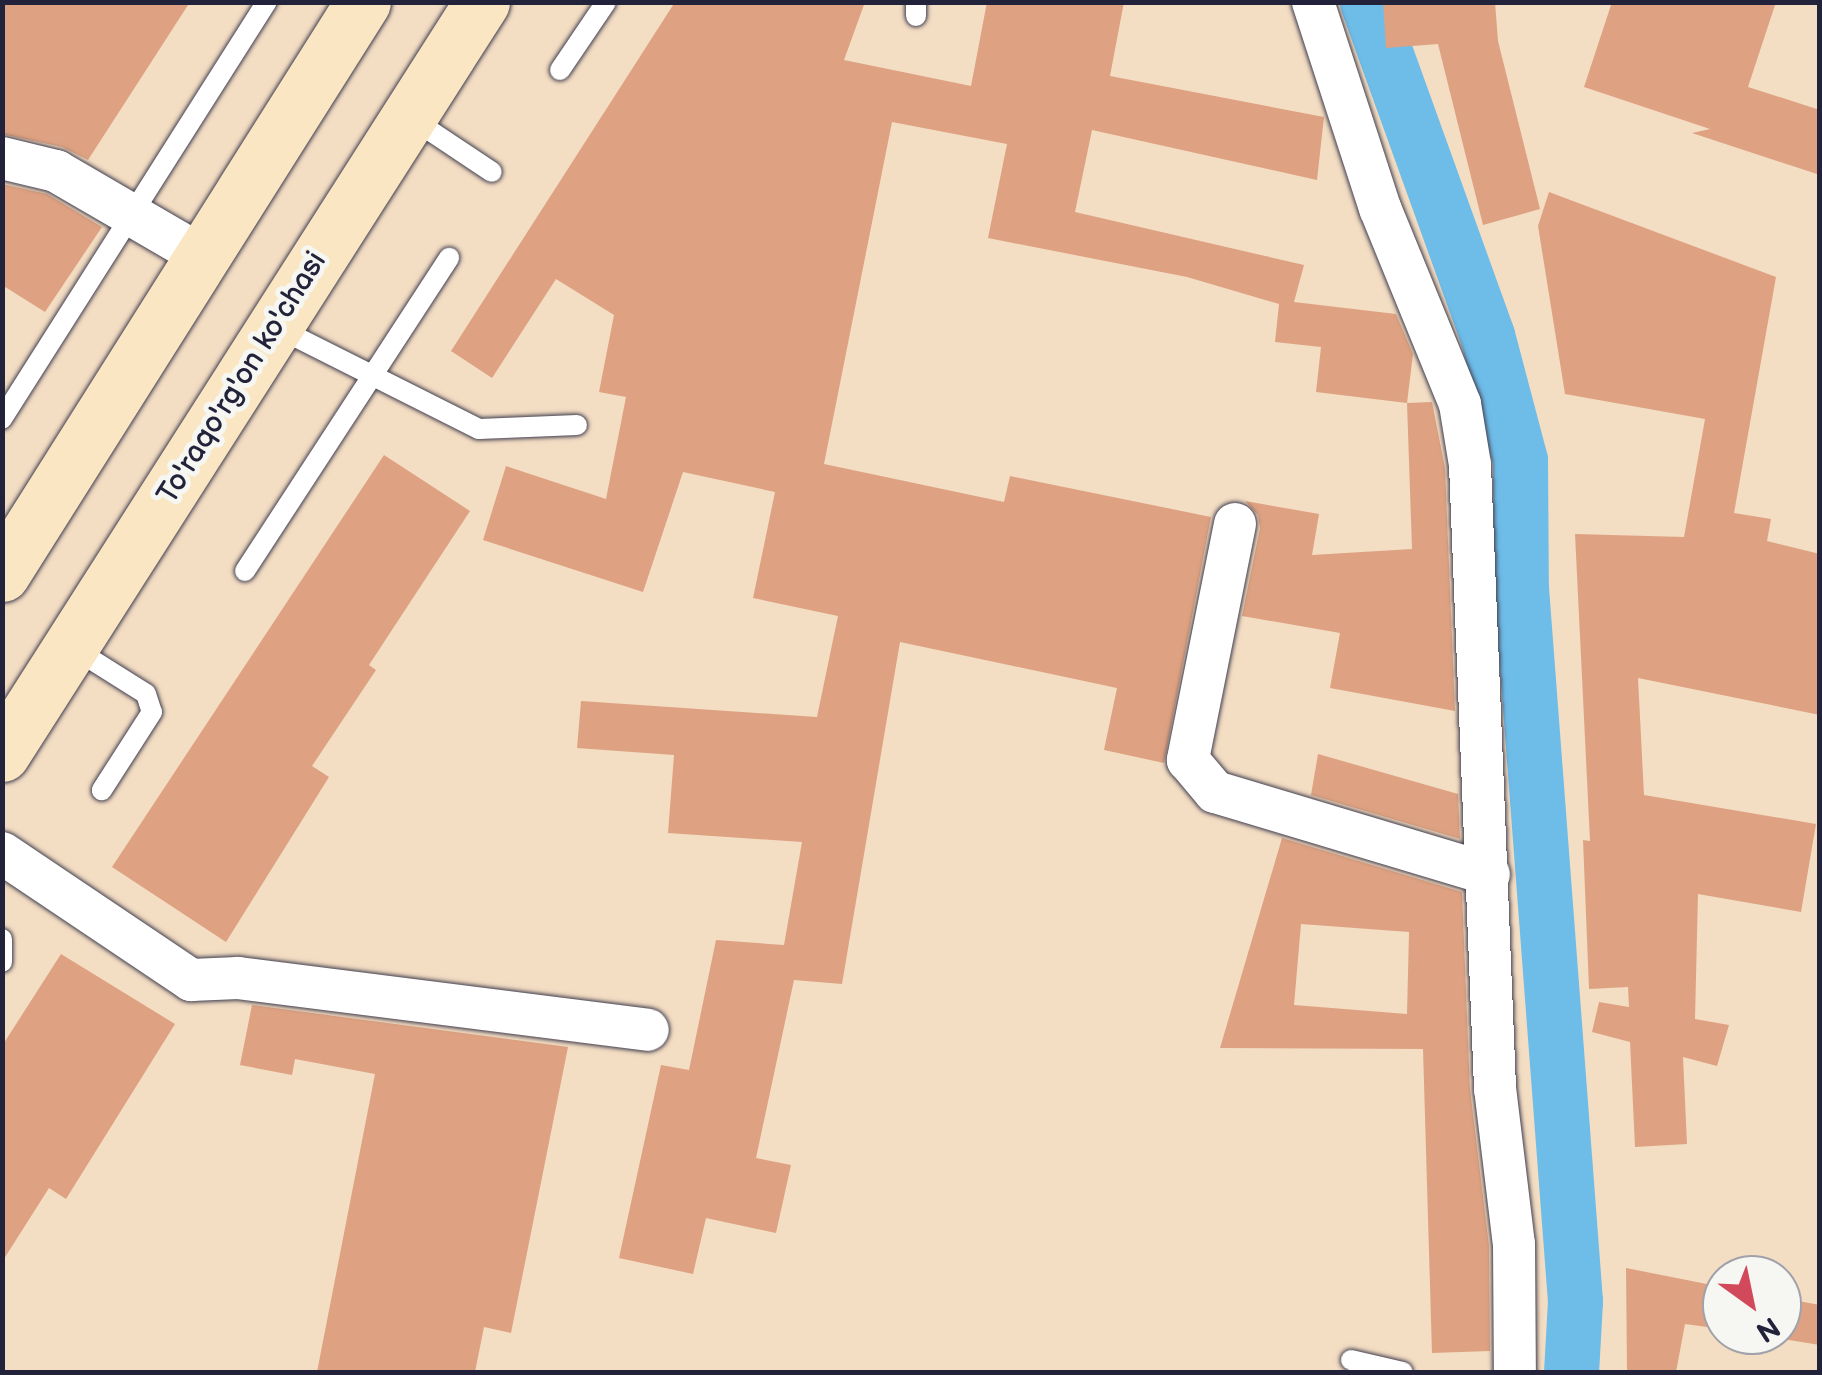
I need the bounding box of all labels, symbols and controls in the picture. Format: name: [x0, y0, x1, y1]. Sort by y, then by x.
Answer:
street label: To'raqo'rg'on ko'chasi: [150, 245, 334, 511]
north arrow: [1702, 1255, 1802, 1355]
text: N: [1750, 1309, 1785, 1348]

